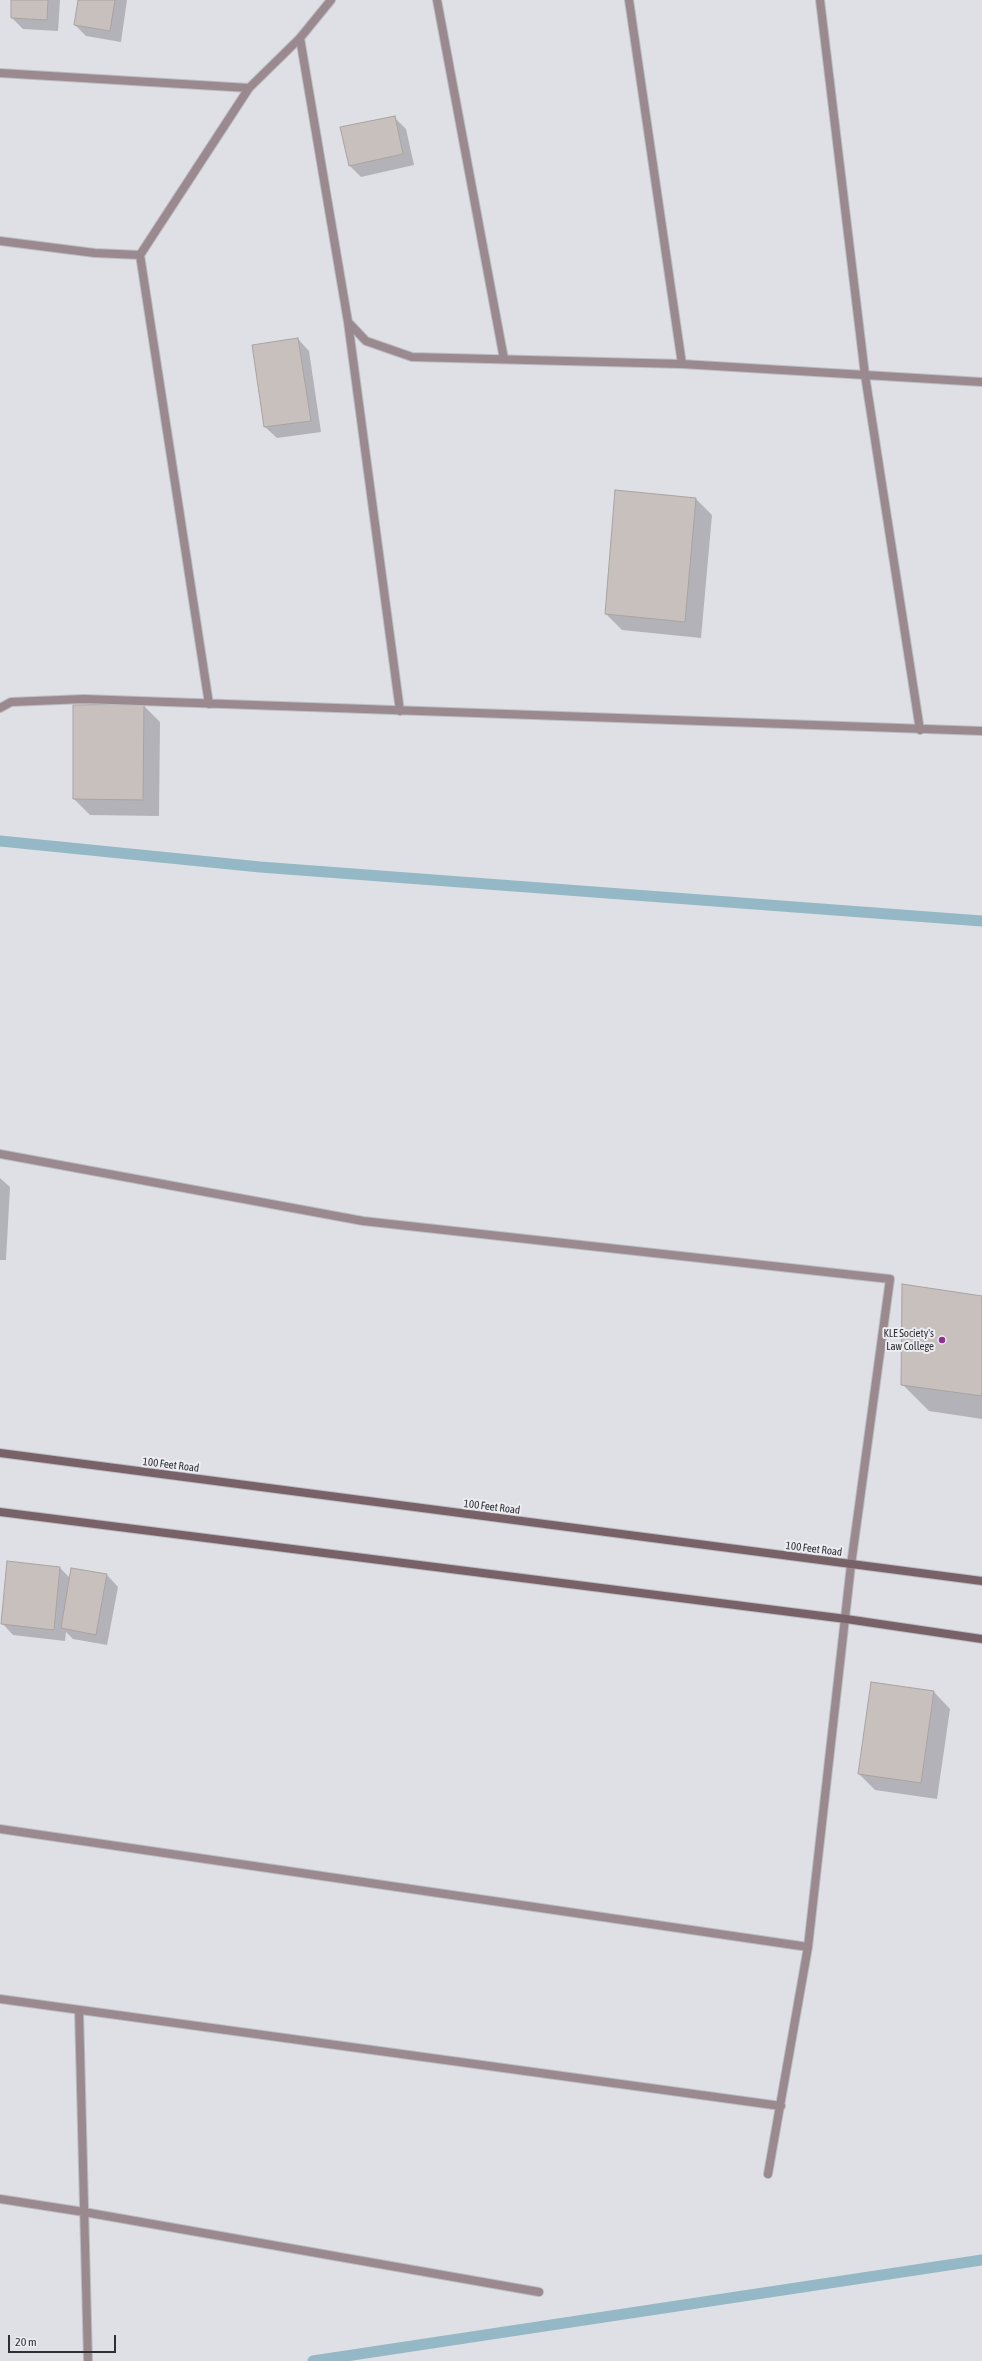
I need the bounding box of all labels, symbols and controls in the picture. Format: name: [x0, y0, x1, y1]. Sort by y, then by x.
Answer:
place label: KLE Society's Law College: [883, 1327, 934, 1353]
marker: KLE Society's Law College: [937, 1335, 947, 1345]
street label: 100 Feet Road: [142, 1455, 200, 1475]
street label: 100 Feet Road: [463, 1497, 521, 1517]
street label: 100 Feet Road: [785, 1539, 843, 1559]
scale bar: [10, 2327, 118, 2353]
text: 20 m: [15, 2335, 37, 2349]

